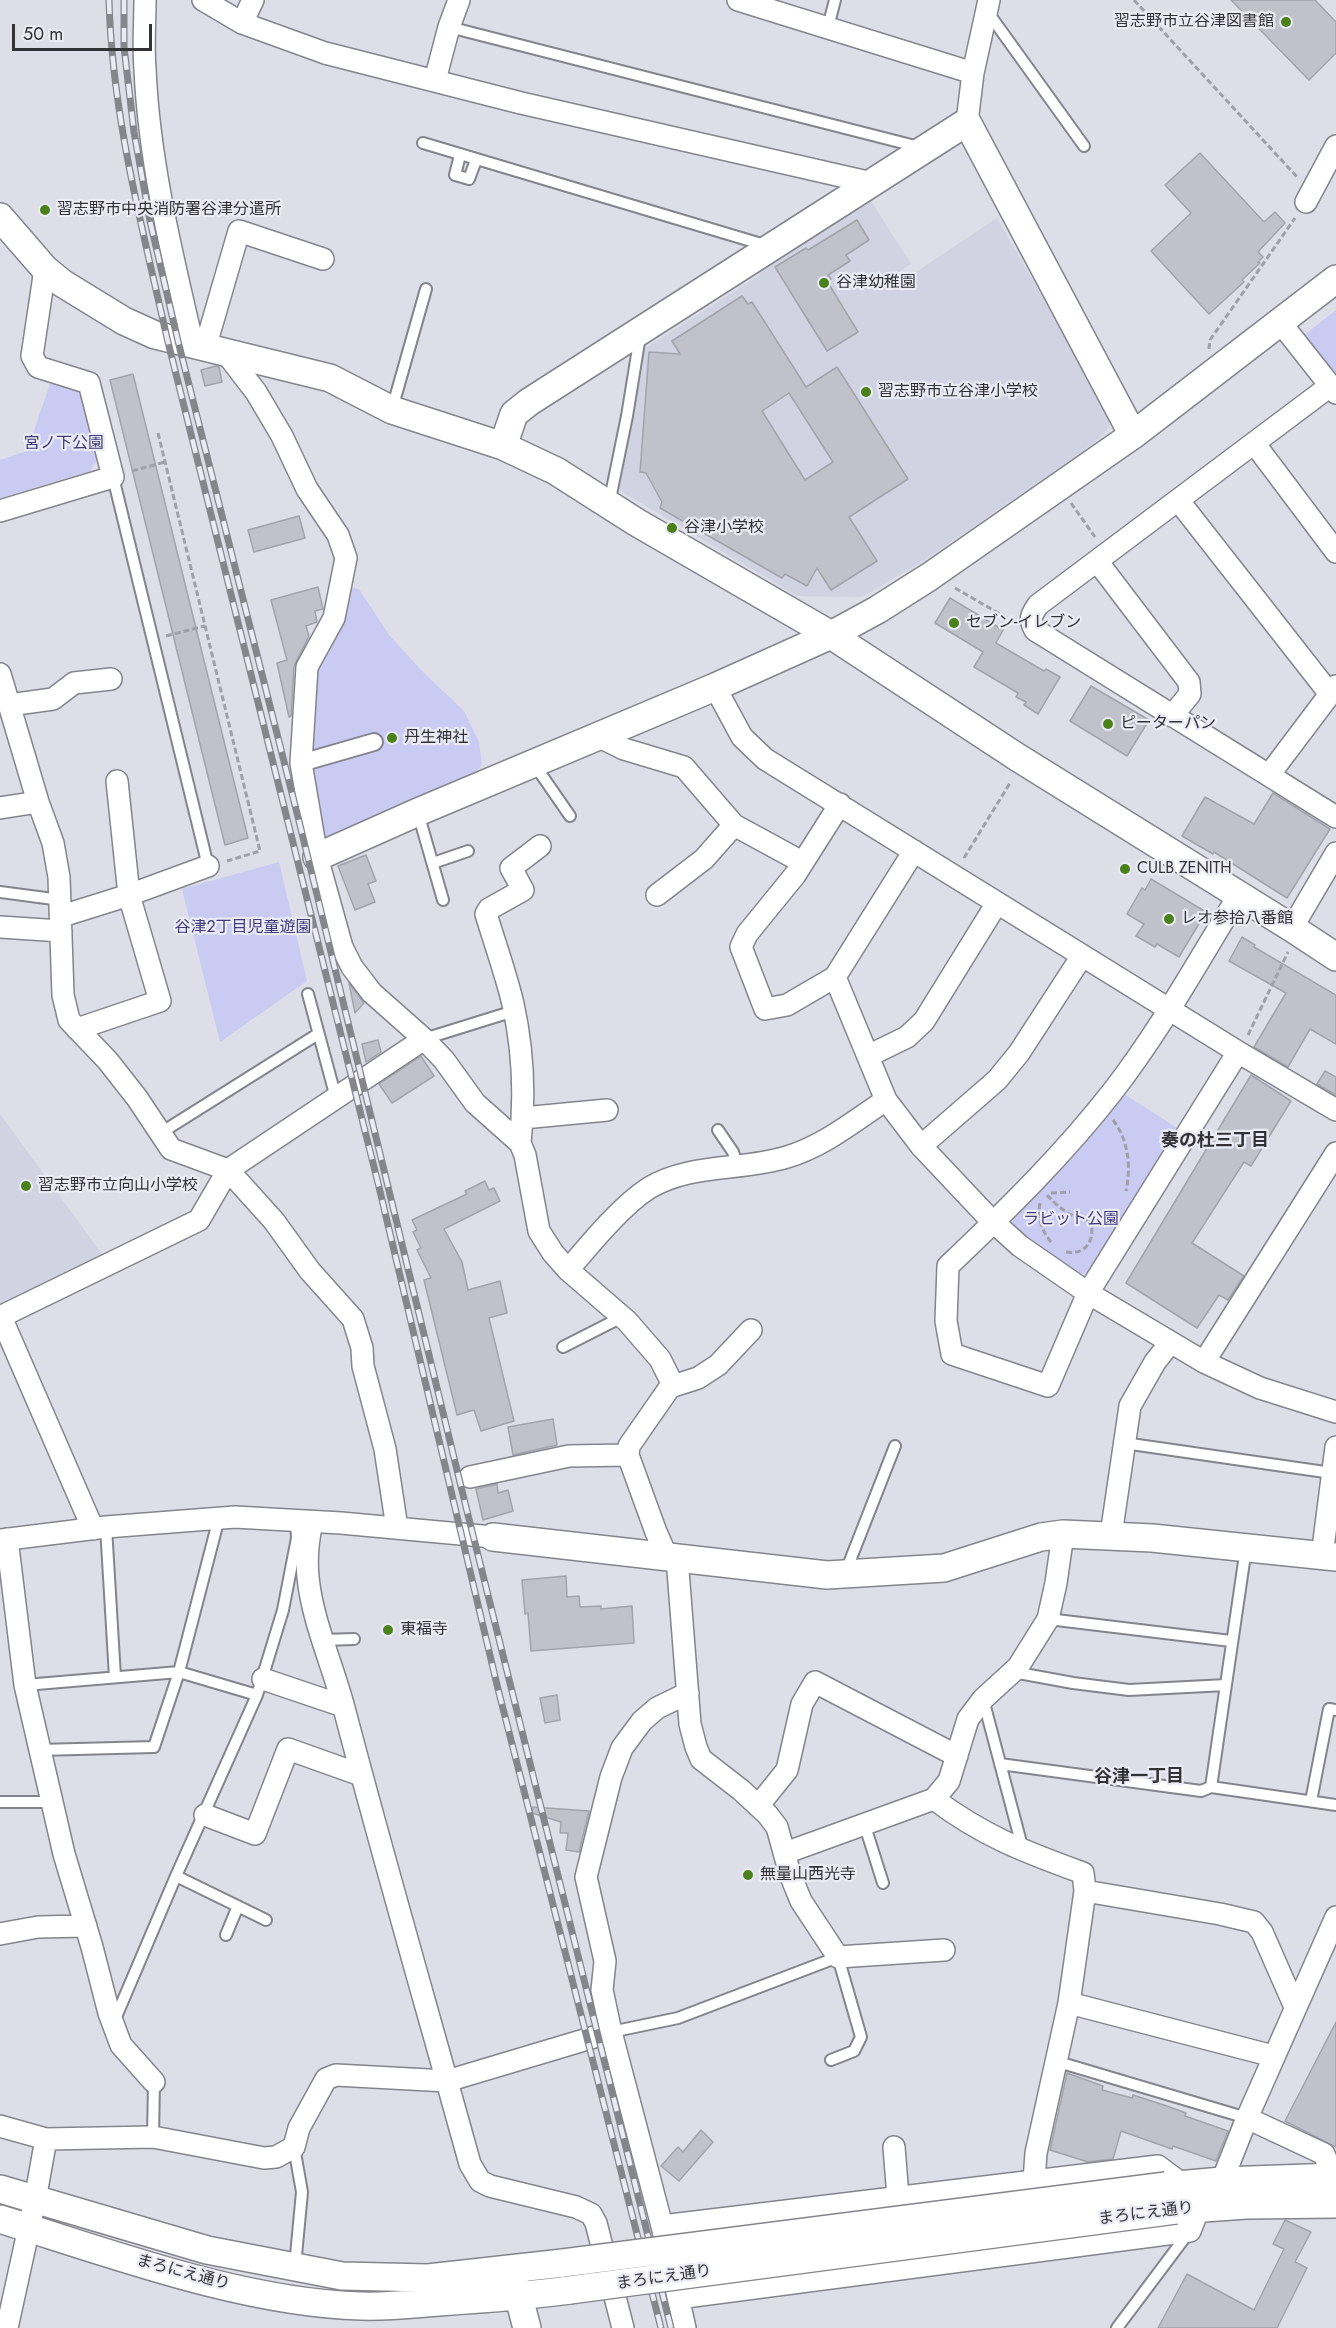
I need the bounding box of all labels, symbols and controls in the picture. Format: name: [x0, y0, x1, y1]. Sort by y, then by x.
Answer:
scale bar: [15, 12, 154, 50]
place label: 習志野市立谷津図書館: [1114, 12, 1274, 32]
marker: 習志野市立谷津図書館: [1279, 15, 1293, 29]
text: 50 m: [23, 21, 63, 47]
place label: 習志野市中央消防署谷津分遣所: [57, 200, 281, 220]
marker: 習志野市中央消防署谷津分遣所: [38, 203, 52, 217]
place label: 谷津幼稚園: [836, 273, 916, 293]
marker: 谷津幼稚園: [817, 276, 831, 290]
place label: 習志野市立谷津小学校: [878, 382, 1038, 402]
marker: 習志野市立谷津小学校: [859, 385, 873, 399]
park label: 宮ノ下公園: [24, 434, 104, 454]
place label: 谷津小学校: [684, 518, 764, 538]
marker: 谷津小学校: [665, 521, 679, 535]
place label: セブン-イレブン: [966, 613, 1081, 633]
marker: セブン-イレブン: [947, 616, 961, 630]
place label: ピーターパン: [1120, 714, 1216, 734]
marker: ピーターパン: [1101, 717, 1115, 731]
place label: 丹生神社: [404, 728, 468, 748]
marker: 丹生神社: [385, 731, 399, 745]
place label: CULB ZENITH: [1137, 859, 1232, 879]
marker: CULB ZENITH: [1118, 862, 1132, 876]
place label: レオ参拾八番館: [1181, 909, 1293, 929]
marker: レオ参拾八番館: [1162, 912, 1176, 926]
park label: 谷津2丁目児童遊園: [174, 918, 312, 938]
district label: 奏の杜三丁目: [1161, 1131, 1269, 1153]
place label: 習志野市立向山小学校: [38, 1176, 198, 1196]
marker: 習志野市立向山小学校: [19, 1179, 33, 1193]
park label: ラビット公園: [1023, 1210, 1119, 1230]
place label: 東福寺: [400, 1620, 448, 1640]
marker: 東福寺: [381, 1623, 395, 1637]
district label: 谷津一丁目: [1094, 1767, 1184, 1789]
place label: 無量山西光寺: [760, 1865, 856, 1885]
marker: 無量山西光寺: [741, 1868, 755, 1882]
street label: まろにえ通り: [1097, 2199, 1195, 2229]
street label: まろにえ通り: [134, 2251, 232, 2295]
street label: まろにえ通り: [615, 2262, 713, 2294]

